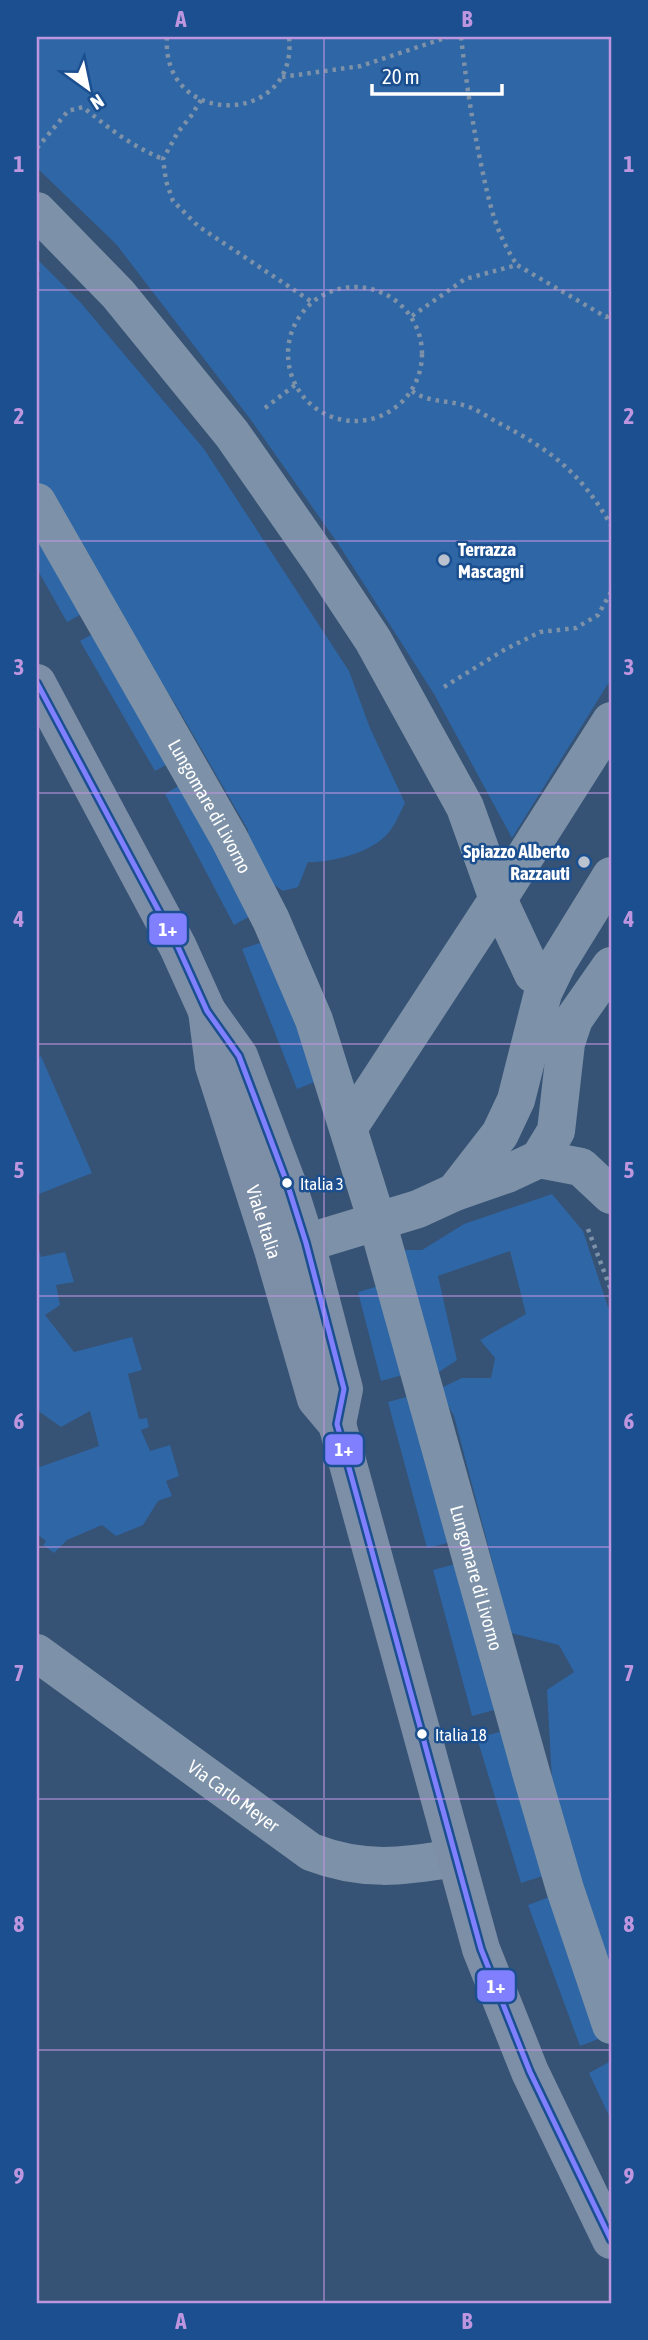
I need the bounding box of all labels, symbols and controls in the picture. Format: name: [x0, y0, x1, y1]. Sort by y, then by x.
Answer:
text: A: [174, 6, 187, 32]
text: B: [462, 6, 473, 32]
north arrow: [52, 52, 122, 122]
scale bar: [372, 52, 501, 96]
text: 20 m: [382, 64, 420, 88]
text: N: [87, 90, 108, 115]
text: 1: [14, 151, 25, 177]
text: 1: [624, 151, 635, 177]
text: 2: [14, 403, 24, 429]
text: 2: [624, 403, 634, 429]
place label: Terrazza Mascagni: [458, 538, 524, 582]
marker: Terrazza Mascagni: [436, 552, 452, 568]
text: 3: [14, 654, 24, 680]
text: 3: [624, 654, 634, 680]
street label: Lungomare di Livorno: [164, 735, 256, 877]
place label: Spiazzo Alberto Razzauti: [463, 840, 570, 884]
marker: Spiazzo Alberto Razzauti: [576, 854, 592, 870]
text: 4: [13, 906, 25, 932]
text: 4: [623, 906, 635, 932]
line badge: 1+: [148, 912, 188, 946]
text: 1+: [159, 918, 178, 940]
text: 5: [14, 1157, 25, 1183]
text: 5: [624, 1157, 635, 1183]
place label: Italia 3: [300, 1174, 344, 1194]
marker: Italia 3: [280, 1176, 294, 1190]
street label: Viale Italia: [242, 1182, 286, 1261]
text: 6: [14, 1408, 25, 1434]
text: 6: [624, 1408, 635, 1434]
line badge: 1+: [324, 1433, 364, 1466]
text: 1+: [335, 1438, 354, 1460]
street label: Lungomare di Livorno: [446, 1503, 507, 1653]
text: 7: [14, 1660, 24, 1686]
text: 7: [624, 1660, 634, 1686]
place label: Italia 18: [435, 1725, 487, 1745]
marker: Italia 18: [415, 1727, 429, 1741]
street label: Via Carlo Meyer: [184, 1755, 284, 1837]
text: 8: [14, 1911, 25, 1937]
text: 8: [624, 1911, 635, 1937]
line badge: 1+: [476, 1969, 516, 2003]
text: 1+: [487, 1975, 506, 1997]
text: 9: [14, 2163, 25, 2189]
text: 9: [624, 2163, 635, 2189]
text: A: [174, 2308, 187, 2334]
text: B: [462, 2308, 473, 2334]

